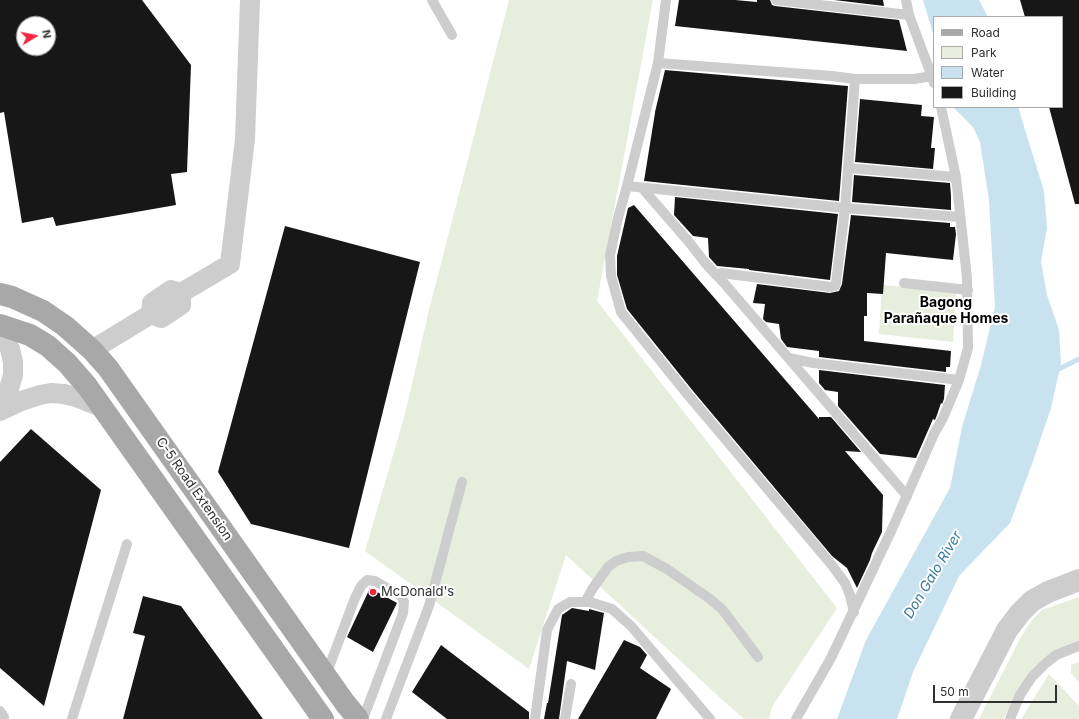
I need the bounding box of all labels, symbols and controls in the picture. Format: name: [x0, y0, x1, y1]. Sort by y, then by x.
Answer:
north arrow: [16, 16, 56, 56]
legend: [933, 16, 1063, 108]
text: Road: [971, 25, 1000, 40]
text: N: [39, 29, 54, 39]
text: Park: [971, 45, 997, 60]
text: Water: [971, 65, 1004, 80]
text: Building: [971, 85, 1016, 100]
district label: Bagong Parañaque Homes: [884, 295, 1008, 328]
street label: C-5 Road Extension: [153, 435, 235, 543]
water label: Don Galo River: [900, 528, 966, 622]
place label: McDonald's: [381, 584, 454, 600]
marker: McDonald's: [368, 587, 378, 597]
scale bar: [935, 677, 1059, 703]
text: 50 m: [940, 684, 969, 699]

